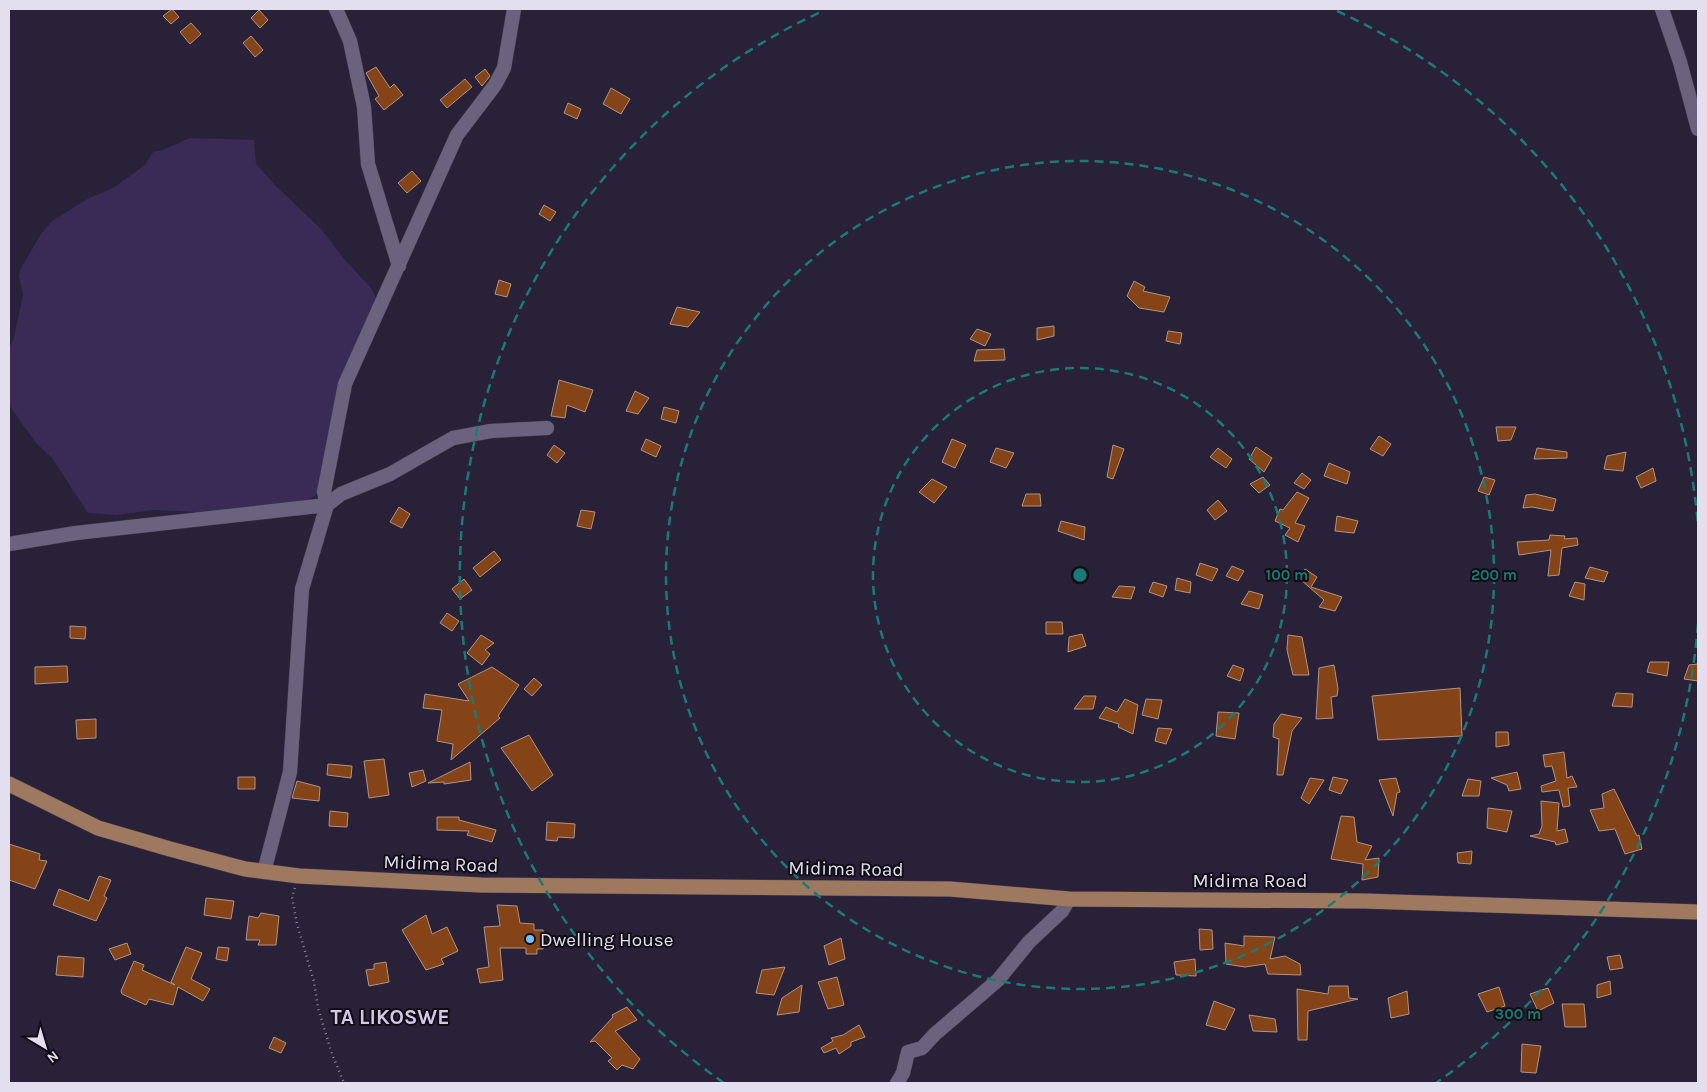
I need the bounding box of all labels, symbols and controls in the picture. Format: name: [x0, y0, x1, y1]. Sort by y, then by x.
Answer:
centre of rings: [1071, 566, 1089, 584]
text: 100 m: [1266, 566, 1308, 584]
text: 200 m: [1471, 566, 1517, 584]
street label: Midima Road: [383, 851, 499, 877]
street label: Midima Road: [788, 857, 904, 881]
street label: Midima Road: [1192, 870, 1308, 892]
place label: Dwelling House: [540, 929, 673, 951]
marker: Dwelling House: [524, 933, 536, 945]
district label: TA LIKOSWE: [330, 1005, 450, 1029]
text: 300 m: [1495, 1005, 1541, 1023]
north arrow: [20, 1022, 70, 1072]
text: N: [44, 1047, 62, 1067]

